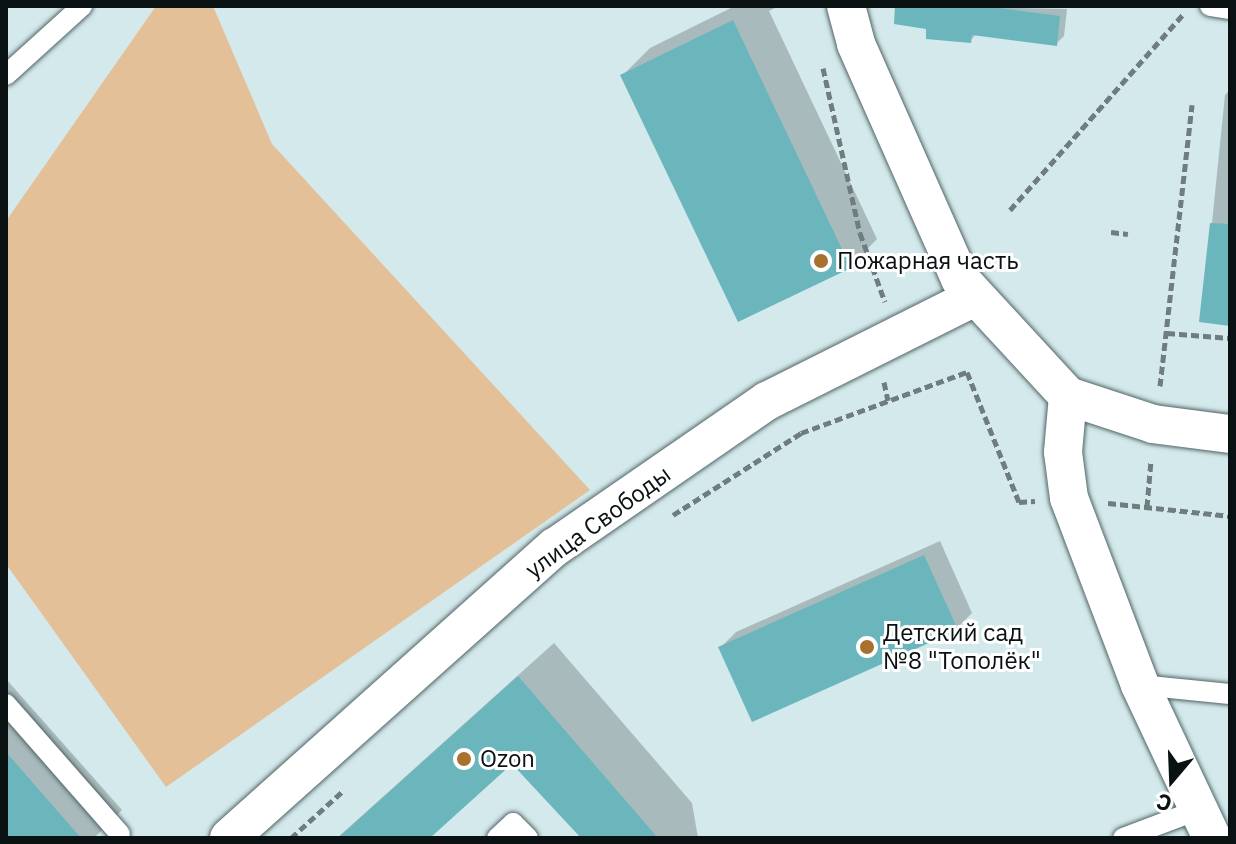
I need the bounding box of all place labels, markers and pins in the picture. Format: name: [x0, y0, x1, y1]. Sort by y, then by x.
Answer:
place label: Пожарная часть: [837, 247, 1019, 275]
marker: Пожарная часть: [812, 252, 830, 270]
place label: Детский сад №8 "Тополёк": [883, 619, 1041, 675]
marker: Детский сад №8 "Тополёк": [858, 638, 876, 656]
place label: Ozon: [480, 745, 535, 773]
marker: Ozon: [455, 750, 473, 768]

